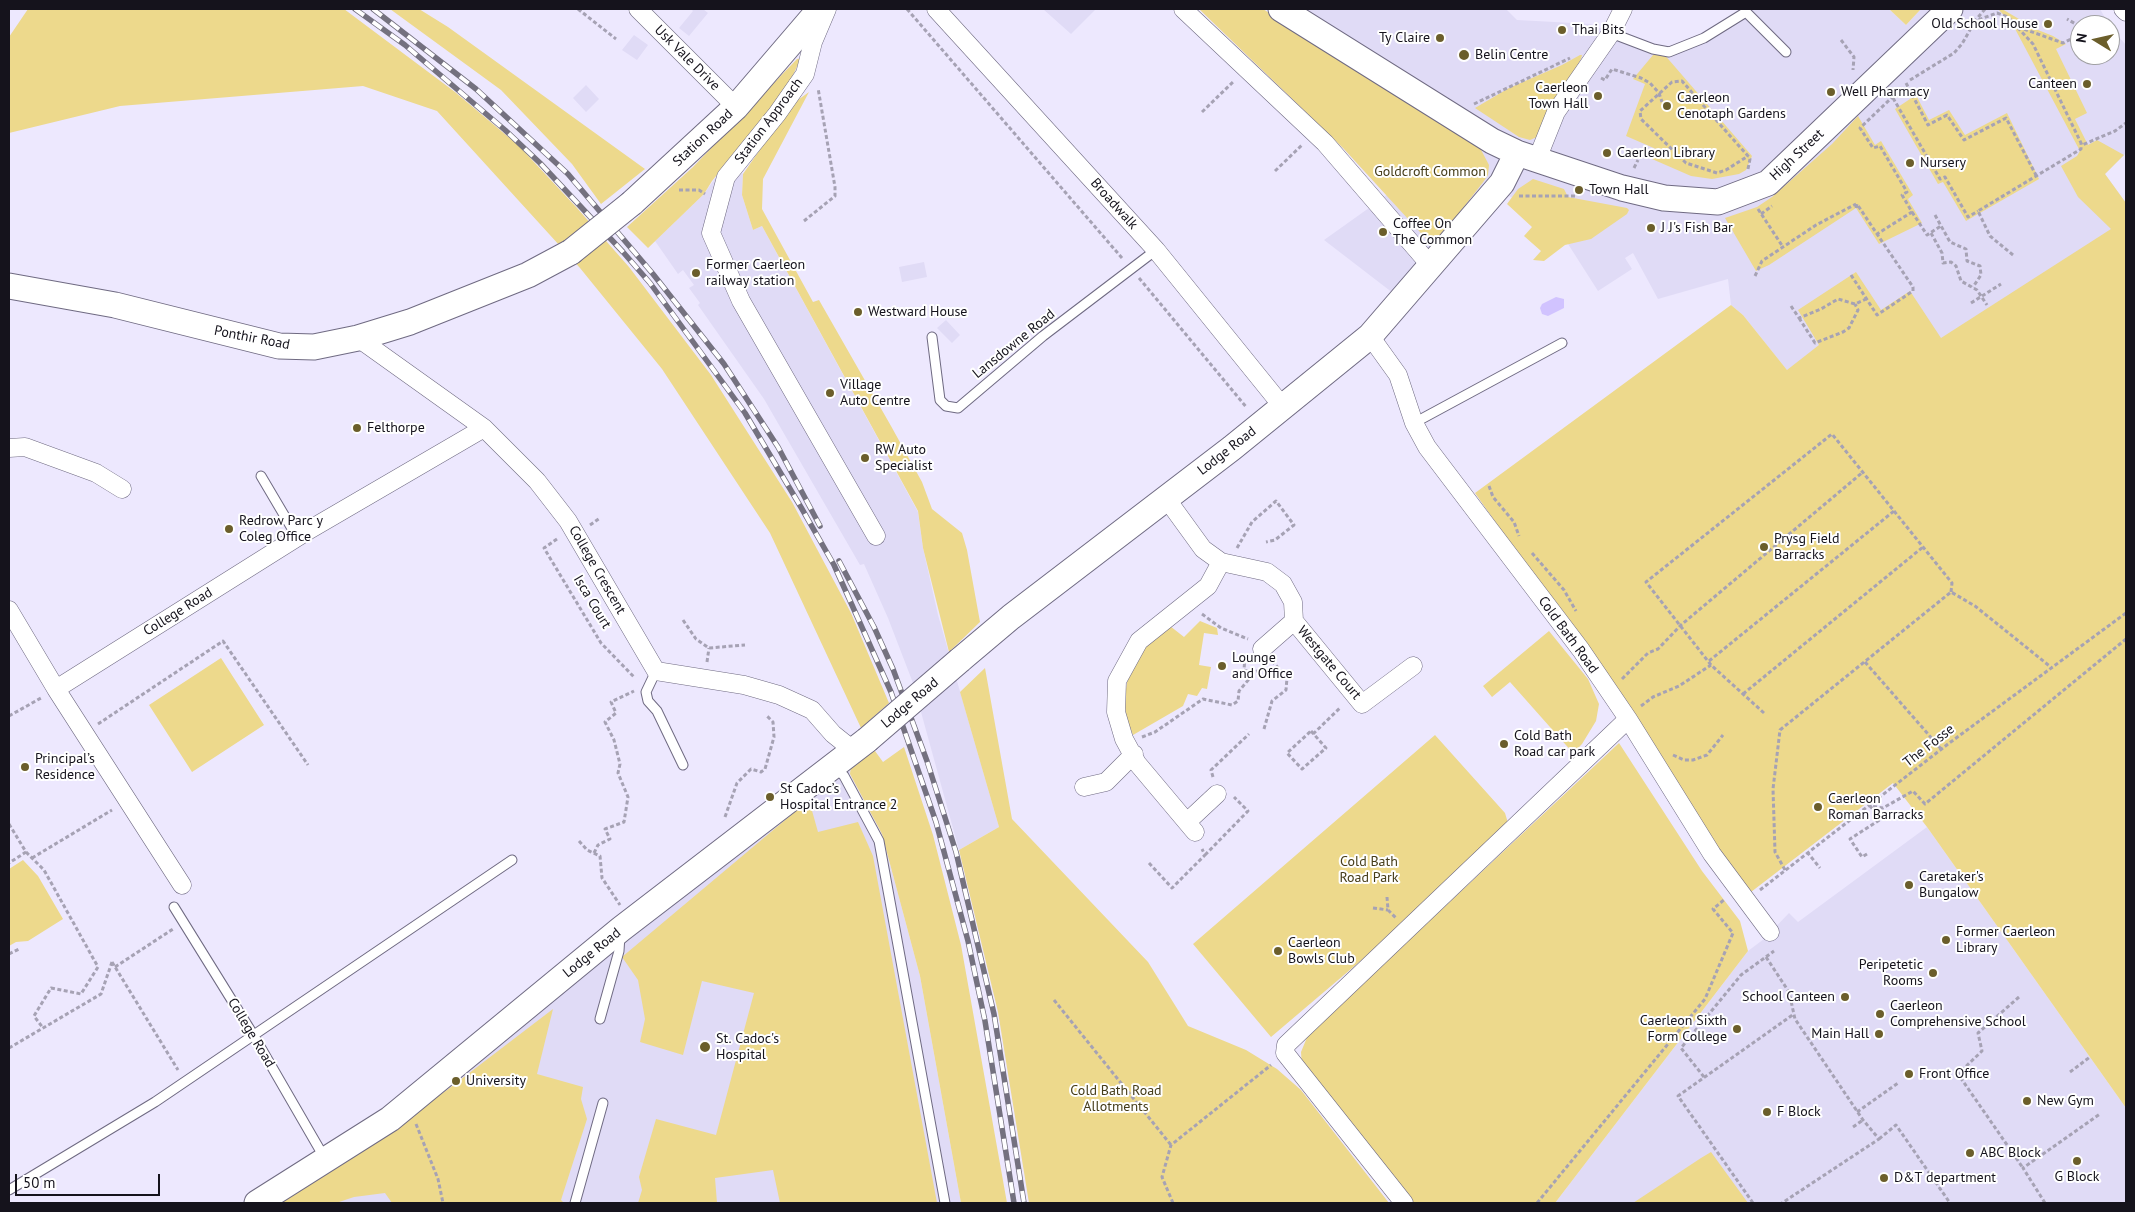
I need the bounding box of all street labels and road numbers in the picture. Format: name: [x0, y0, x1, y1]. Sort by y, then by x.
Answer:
street label: Usk Vale Drive: [651, 22, 723, 94]
street label: Station Approach: [731, 75, 807, 167]
street label: Station Road: [669, 106, 737, 170]
street label: High Street: [1766, 126, 1828, 184]
street label: Broadwalk: [1087, 175, 1141, 233]
street label: Lansdowne Road: [970, 306, 1058, 382]
street label: Ponthir Road: [213, 322, 291, 354]
street label: Lodge Road: [1194, 423, 1260, 479]
street label: College Crescent: [565, 523, 629, 617]
street label: Isca Court: [569, 572, 615, 632]
street label: College Road: [140, 584, 216, 640]
street label: Cold Bath Road: [1534, 593, 1602, 677]
street label: Westgate Court: [1293, 623, 1365, 703]
street label: Lodge Road: [878, 674, 942, 732]
street label: The Fosse: [1900, 721, 1958, 771]
street label: Lodge Road: [560, 925, 624, 981]
street label: College Road: [224, 995, 278, 1071]

